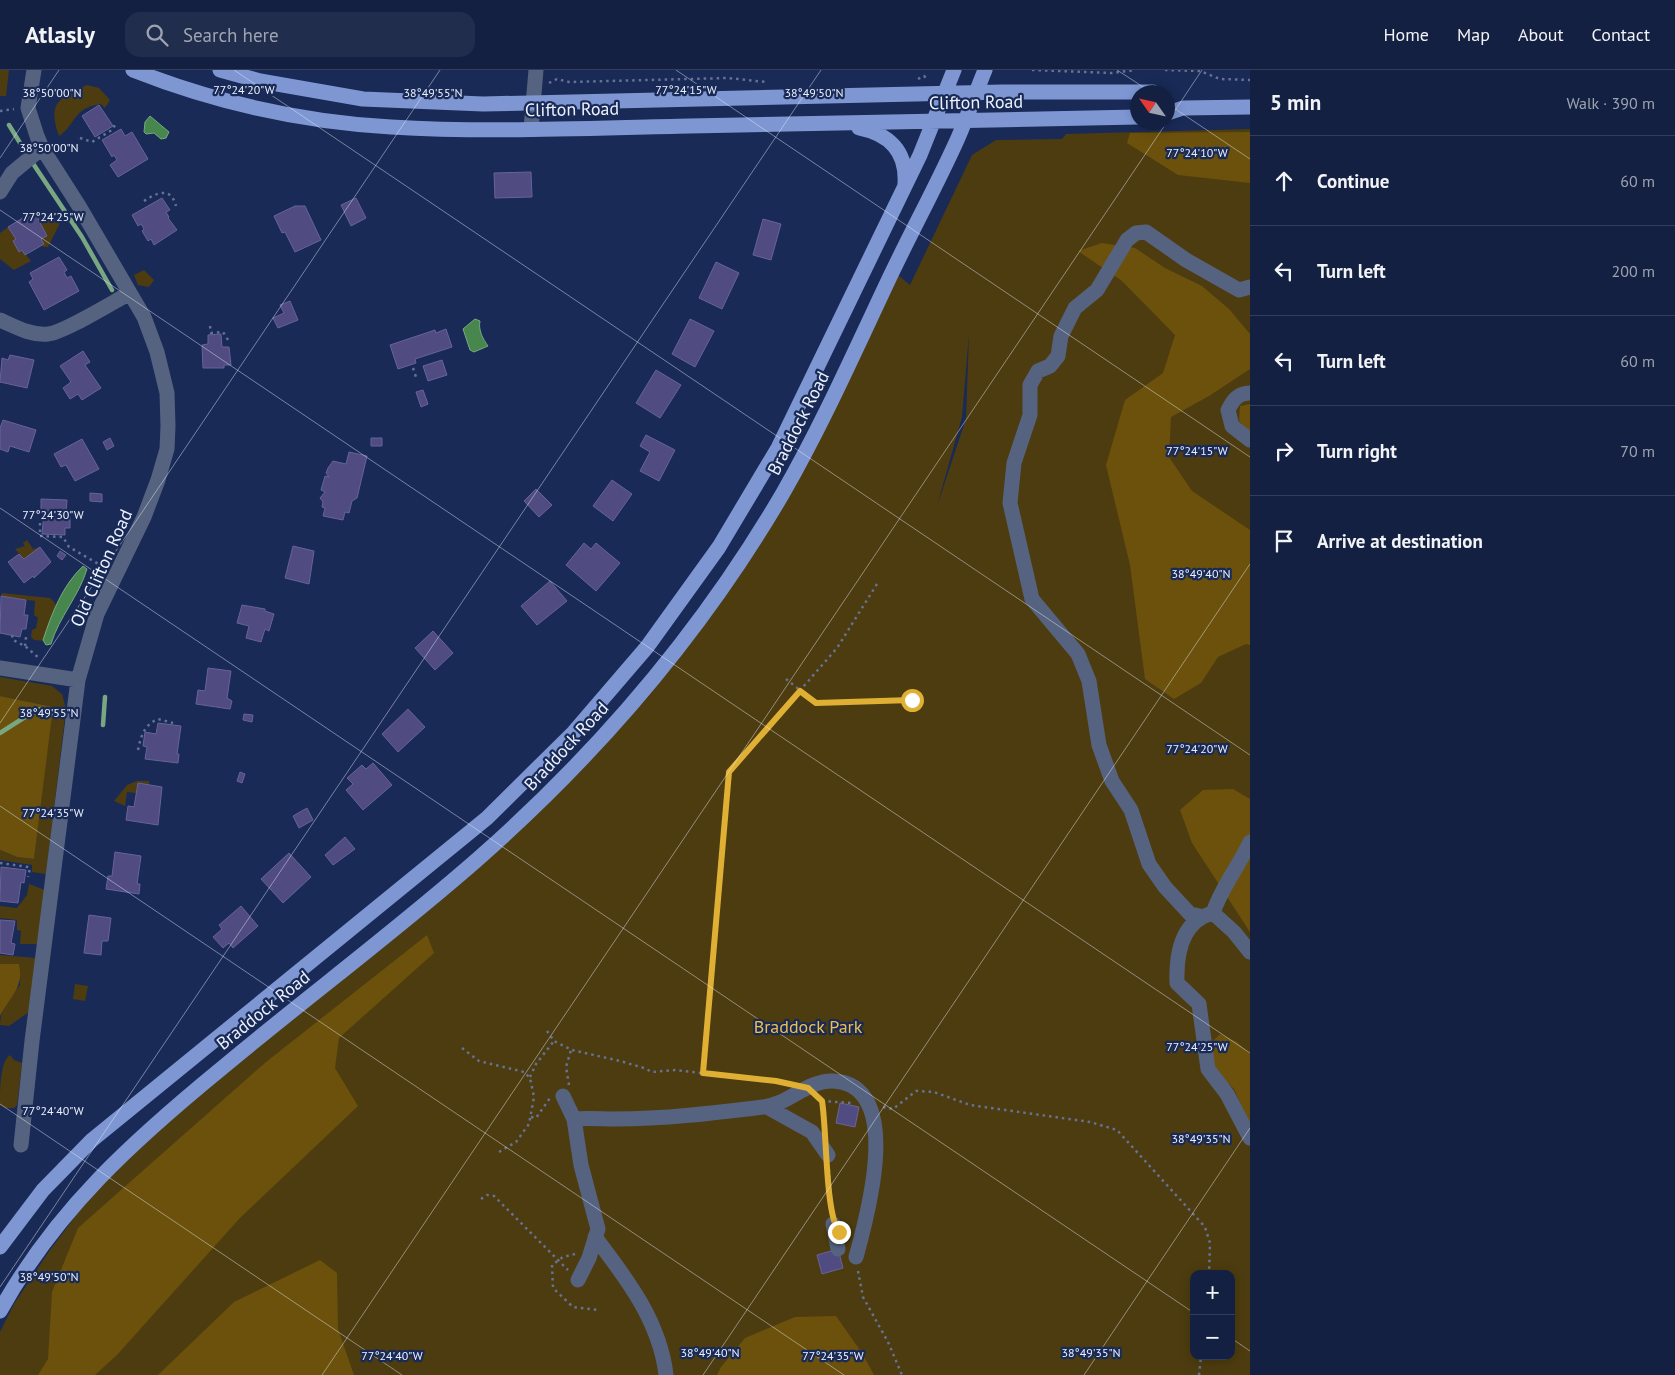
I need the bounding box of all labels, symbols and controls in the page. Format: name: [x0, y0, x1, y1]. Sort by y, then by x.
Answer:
search box: [125, 12, 475, 57]
text: Atlasly: [25, 19, 95, 50]
icon: search: [143, 21, 171, 49]
text: Search here: [183, 23, 279, 47]
text: Home: [1383, 23, 1429, 46]
text: Map: [1457, 23, 1490, 46]
text: About: [1518, 23, 1564, 46]
text: Contact: [1592, 23, 1650, 46]
text: 77°24'20"W: [213, 82, 275, 97]
text: 77°24'15"W: [655, 82, 717, 97]
text: 38°50'00"N: [22, 85, 82, 100]
text: 38°49'55"N: [403, 85, 463, 100]
text: 38°49'50"N: [784, 85, 844, 100]
north arrow: [1130, 85, 1175, 130]
text: 5 min: [1270, 89, 1321, 116]
street label: Clifton Road: [929, 90, 1023, 114]
text: Walk · 390 m: [1566, 93, 1655, 113]
street label: Clifton Road: [525, 97, 619, 121]
text: 38°50'00"N: [19, 140, 79, 155]
text: 77°24'10"W: [1166, 145, 1228, 160]
icon: ahead: [1270, 167, 1298, 195]
text: Continue: [1317, 169, 1389, 193]
text: 60 m: [1620, 171, 1655, 191]
text: 77°24'25"W: [22, 209, 84, 224]
icon: left: [1270, 257, 1298, 285]
text: Turn left: [1317, 259, 1386, 283]
text: 200 m: [1612, 261, 1655, 281]
icon: left: [1270, 347, 1298, 375]
text: Turn left: [1317, 349, 1386, 373]
text: 60 m: [1620, 351, 1655, 371]
street label: Braddock Road: [762, 367, 834, 479]
icon: right: [1270, 437, 1298, 465]
text: Turn right: [1317, 439, 1397, 463]
text: 70 m: [1620, 441, 1655, 461]
text: 77°24'15"W: [1166, 443, 1228, 458]
street label: Old Clifton Road: [65, 506, 137, 630]
text: 77°24'30"W: [22, 507, 84, 522]
icon: arrive: [1270, 527, 1298, 555]
text: Arrive at destination: [1317, 529, 1483, 553]
text: 38°49'40"N: [1171, 566, 1231, 581]
route start: [901, 689, 924, 712]
street label: Braddock Road: [519, 697, 613, 795]
text: 38°49'55"N: [19, 705, 79, 720]
text: 77°24'20"W: [1166, 741, 1228, 756]
text: 77°24'35"W: [22, 805, 84, 820]
street label: Braddock Road: [212, 965, 314, 1055]
park label: Braddock Park: [754, 1015, 863, 1038]
text: 77°24'25"W: [1166, 1039, 1228, 1054]
text: 77°24'40"W: [22, 1103, 84, 1118]
text: 38°49'35"N: [1171, 1131, 1231, 1146]
route end: [828, 1221, 851, 1244]
text: 38°49'50"N: [19, 1269, 79, 1284]
map controls: [1190, 1270, 1235, 1360]
button: +: [1190, 1270, 1235, 1315]
button: −: [1190, 1315, 1235, 1360]
text: 38°49'40"N: [680, 1345, 740, 1360]
text: 38°49'35"N: [1061, 1345, 1121, 1360]
text: 77°24'40"W: [361, 1348, 423, 1363]
text: 77°24'35"W: [802, 1348, 864, 1363]

